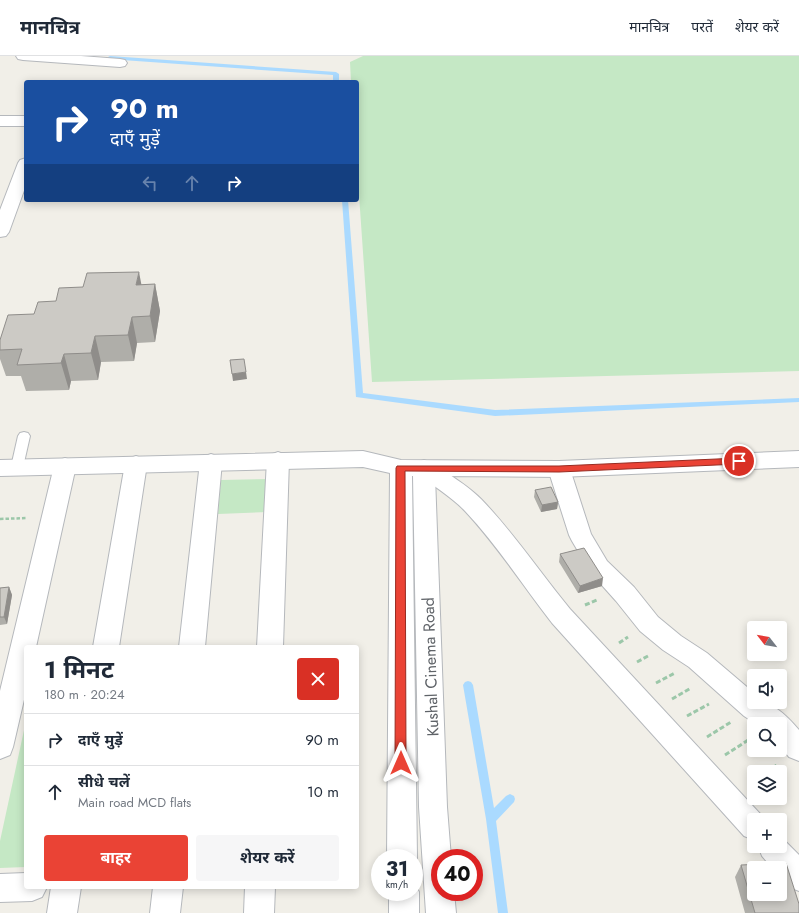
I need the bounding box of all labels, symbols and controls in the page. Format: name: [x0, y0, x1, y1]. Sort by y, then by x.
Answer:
text: मानचित्र: [20, 14, 80, 41]
text: मानचित्र: [629, 17, 669, 37]
text: परतें: [691, 17, 713, 37]
text: शेयर करें: [735, 17, 779, 37]
text: 90 m: [110, 88, 179, 129]
icon: right: [44, 96, 96, 148]
text: दाएँ मुड़ें: [110, 126, 160, 152]
icon: left: [139, 172, 161, 194]
icon: ahead: [181, 172, 203, 194]
icon: right: [223, 172, 245, 194]
pin: [722, 444, 756, 478]
icon: arrive: [728, 450, 750, 472]
street label: Kushal Cinema Road: [417, 597, 444, 737]
north arrow: [747, 621, 787, 661]
map controls: [747, 621, 787, 901]
text: 1 मिनट: [44, 652, 114, 687]
button: close: [297, 658, 339, 700]
button: sound: [747, 669, 787, 709]
text: 180 m · 20:24: [44, 685, 125, 704]
button: search: [747, 717, 787, 757]
icon: right: [44, 729, 66, 751]
text: दाएँ मुड़ें: [78, 729, 123, 751]
text: 90 m: [305, 729, 339, 751]
position arrow: [380, 742, 422, 784]
button: layers: [747, 765, 787, 805]
text: सीधे चलें: [78, 771, 130, 793]
icon: ahead: [44, 781, 66, 803]
text: 10 m: [307, 781, 339, 803]
text: Main road MCD flats: [78, 793, 191, 812]
button: +: [747, 813, 787, 853]
button: बाहर: [44, 835, 188, 881]
button: शेयर करें: [196, 835, 339, 881]
speed limit sign: 40: [431, 849, 483, 901]
text: 31: [386, 855, 408, 884]
button: −: [747, 861, 787, 901]
text: km/h: [386, 877, 408, 892]

